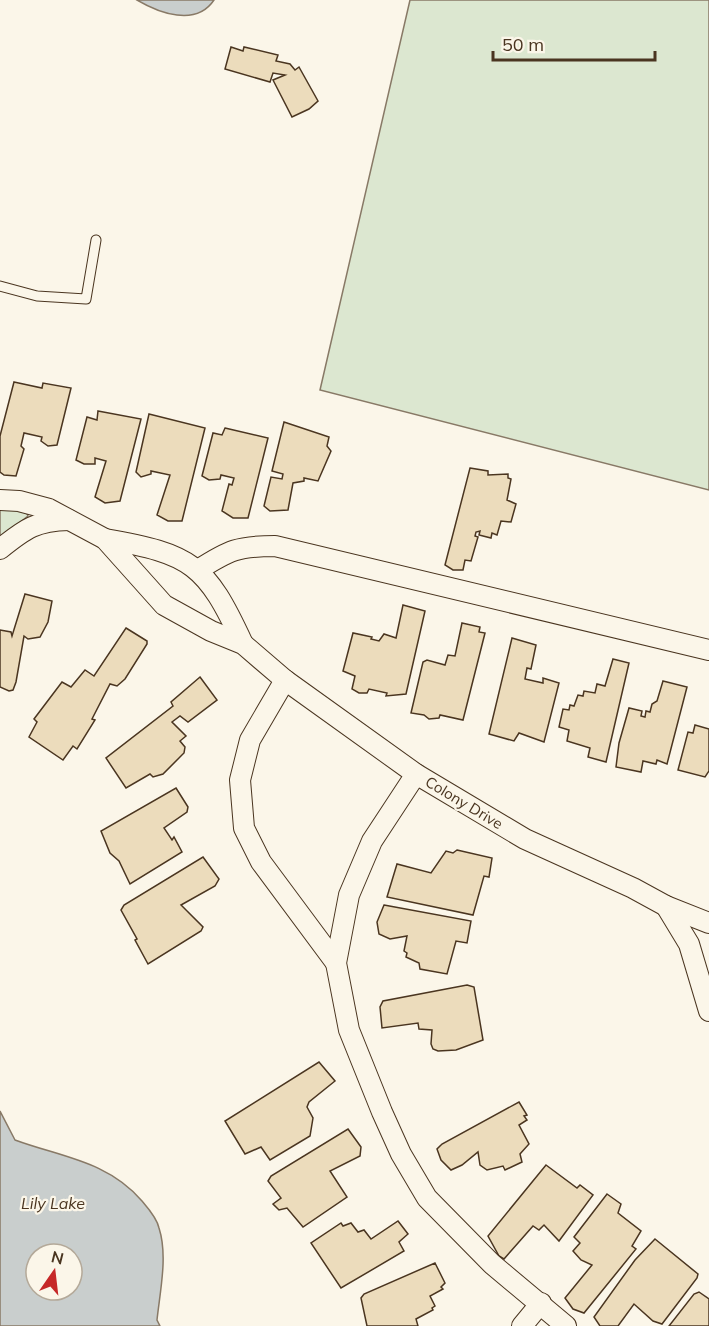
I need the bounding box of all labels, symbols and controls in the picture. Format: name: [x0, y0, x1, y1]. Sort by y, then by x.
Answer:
scale bar: [493, 24, 655, 62]
text: 50 m: [502, 33, 544, 56]
street label: Colony Drive: [422, 772, 507, 833]
water label: Lily Lake: [21, 1193, 85, 1213]
north arrow: [24, 1242, 84, 1302]
text: N: [49, 1246, 66, 1269]

